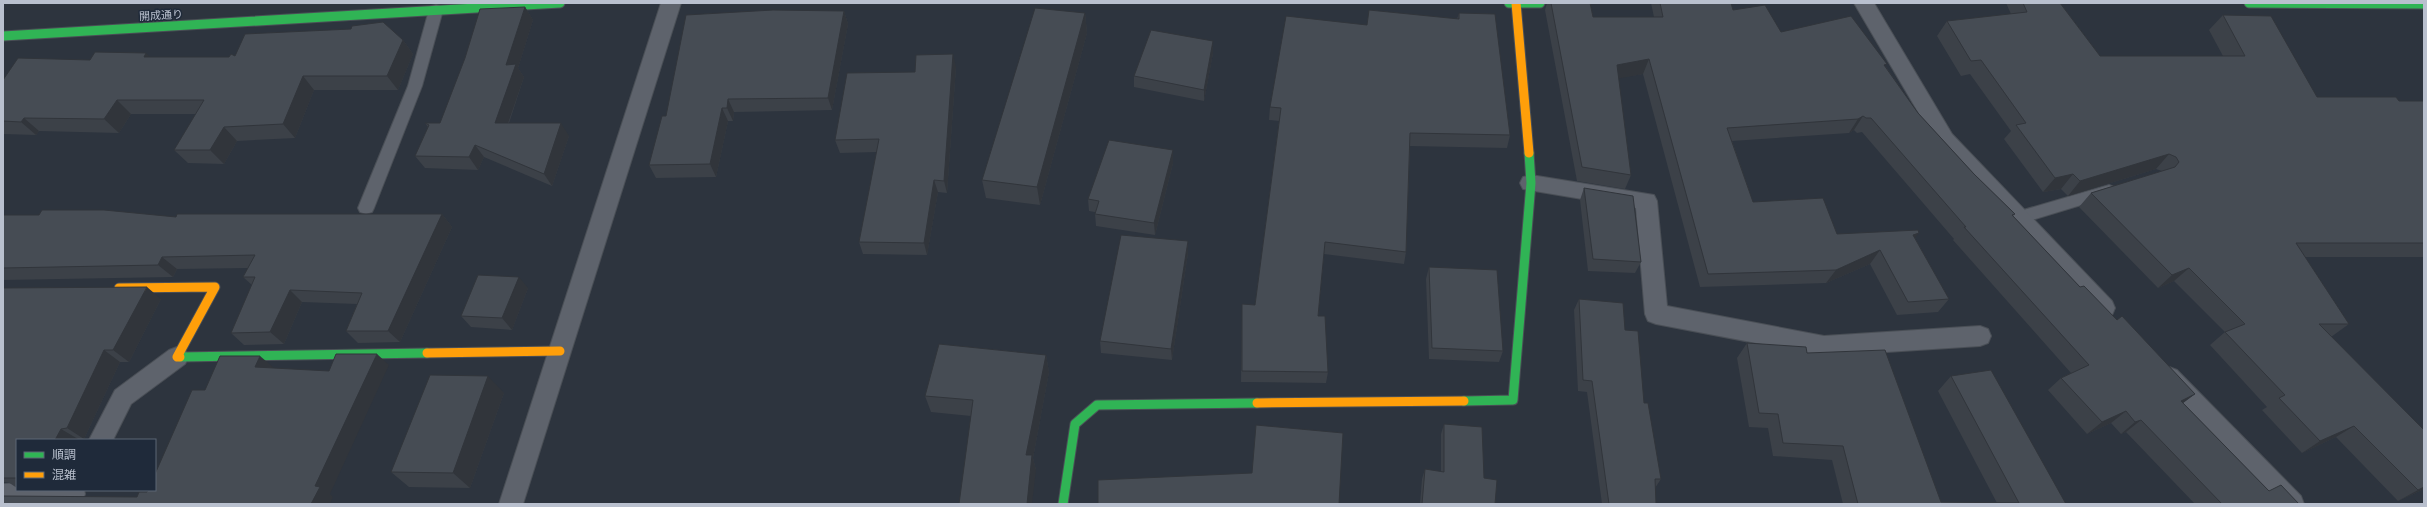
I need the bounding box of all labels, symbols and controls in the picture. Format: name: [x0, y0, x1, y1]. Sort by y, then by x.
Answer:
street label: 開成通り: [139, 8, 183, 23]
legend: [16, 439, 156, 491]
text: 順調: [52, 448, 76, 463]
text: 混雑: [52, 468, 76, 483]

